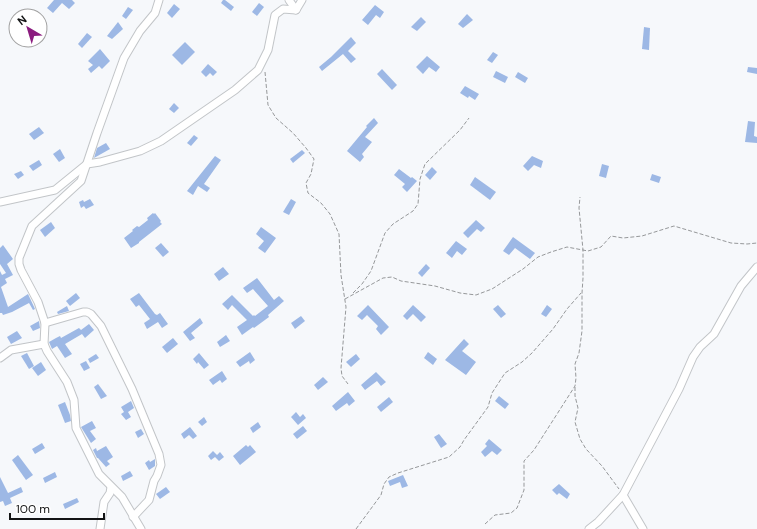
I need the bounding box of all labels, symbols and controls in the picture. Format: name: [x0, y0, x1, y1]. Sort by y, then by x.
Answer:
north arrow: [8, 8, 48, 48]
text: N: [14, 12, 29, 28]
scale bar: [10, 495, 104, 521]
text: 100 m: [16, 501, 50, 517]

